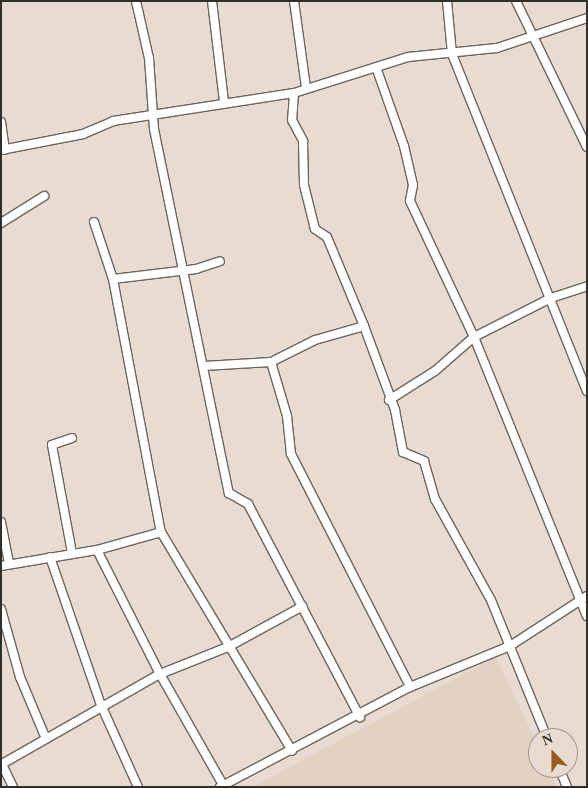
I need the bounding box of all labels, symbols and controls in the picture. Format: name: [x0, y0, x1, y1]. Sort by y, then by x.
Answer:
north arrow: [528, 728, 578, 778]
text: N: [540, 731, 555, 748]

